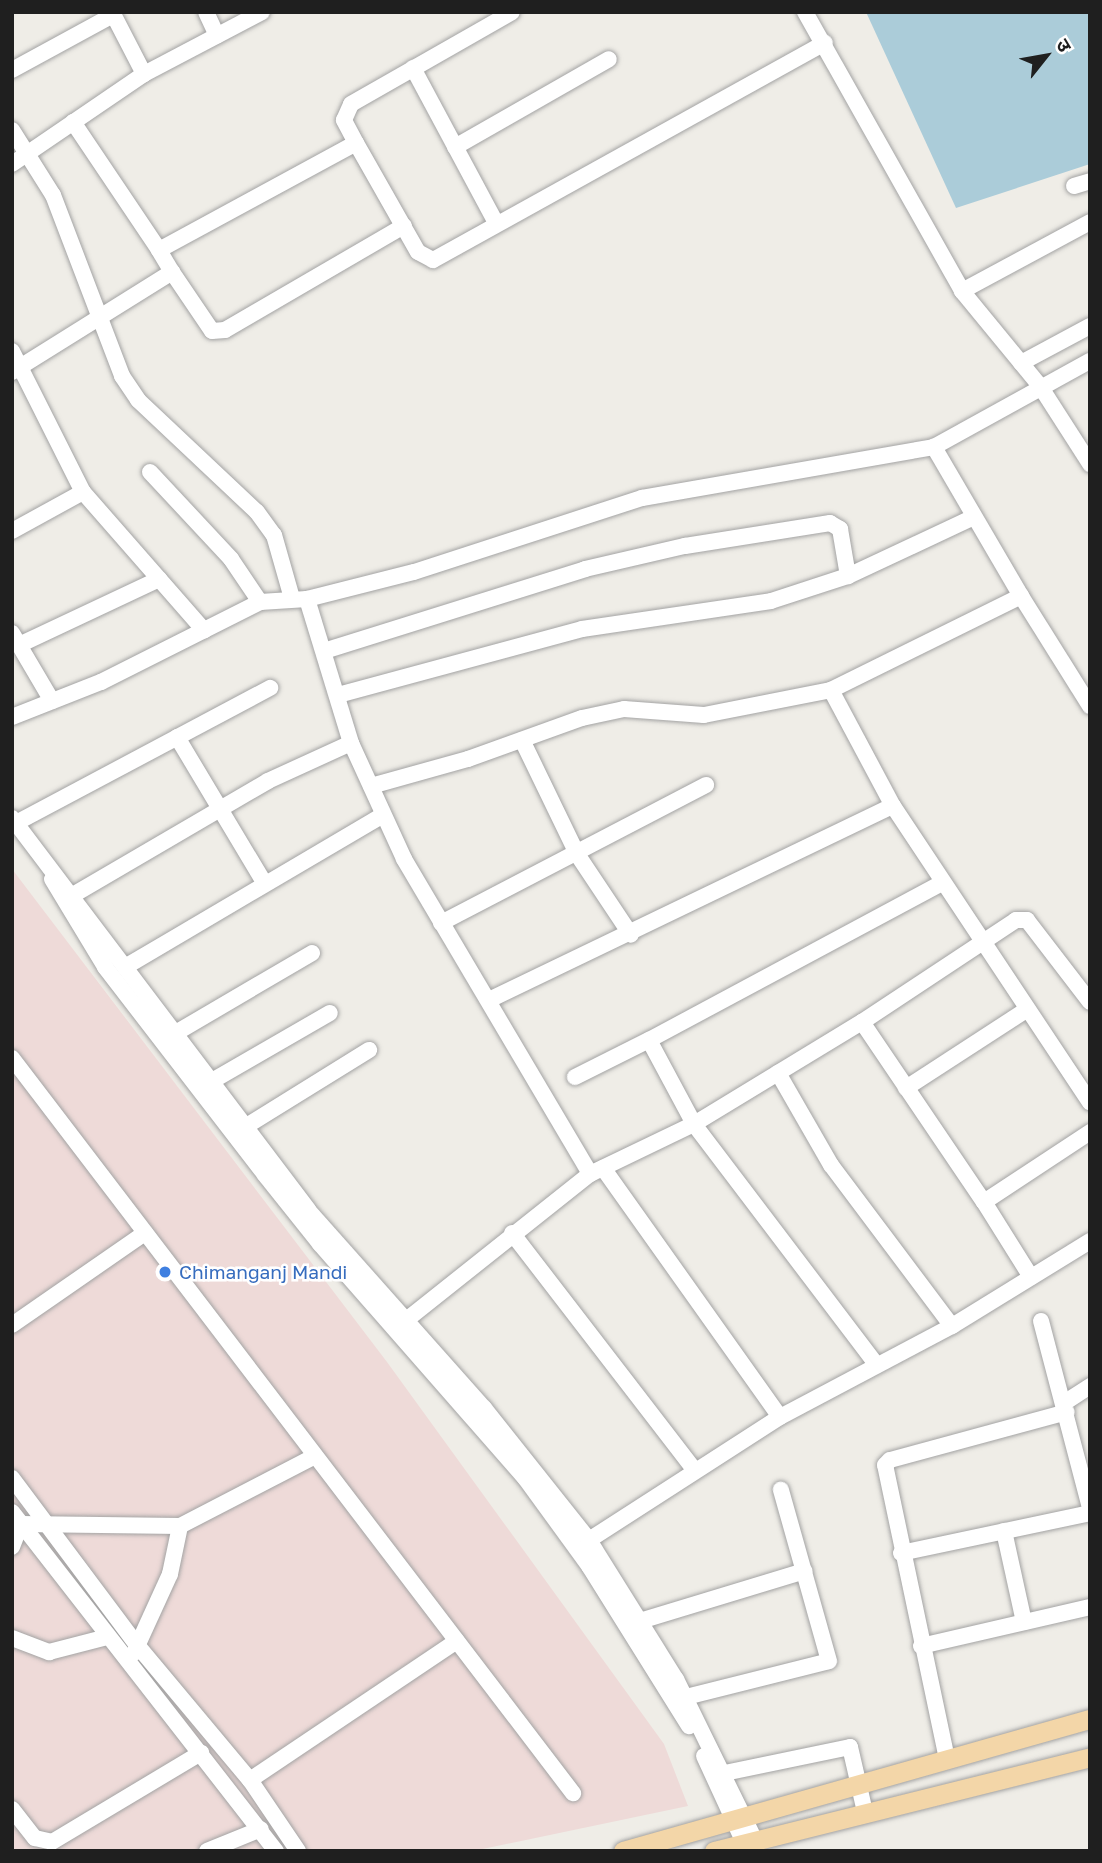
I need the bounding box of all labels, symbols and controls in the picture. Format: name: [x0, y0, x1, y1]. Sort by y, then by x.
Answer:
north arrow: [1011, 21, 1081, 91]
text: उ: [1052, 34, 1077, 56]
place label: Chimanganj Mandi: [179, 1261, 347, 1283]
marker: Chimanganj Mandi: [157, 1264, 173, 1280]

